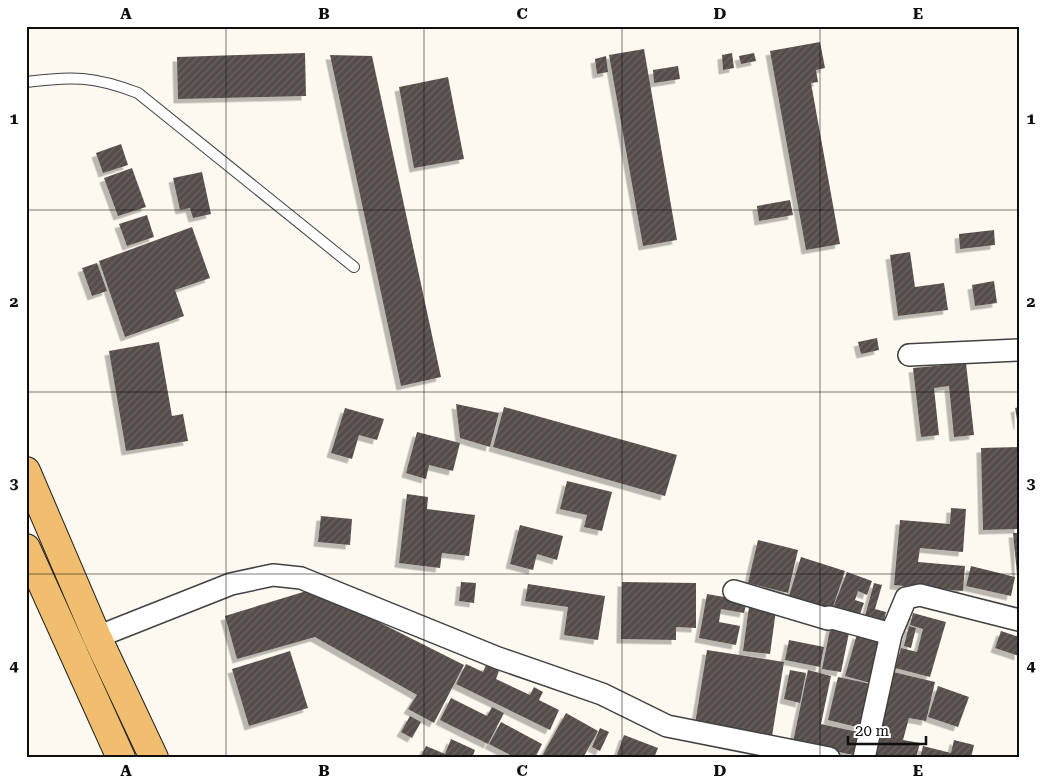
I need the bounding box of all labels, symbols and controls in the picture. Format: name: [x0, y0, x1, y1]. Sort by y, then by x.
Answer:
text: A: [120, 4, 132, 23]
text: B: [318, 4, 330, 23]
text: C: [516, 4, 528, 23]
text: D: [714, 4, 727, 23]
text: E: [913, 4, 923, 23]
text: 1: [10, 109, 19, 128]
text: 1: [1027, 109, 1036, 128]
text: 2: [10, 292, 19, 311]
text: 2: [1027, 292, 1036, 311]
text: 3: [10, 474, 19, 493]
text: 3: [1027, 474, 1036, 493]
text: 4: [10, 656, 19, 675]
text: 4: [1027, 656, 1036, 675]
scale bar: [848, 714, 925, 746]
text: 20 m: [855, 722, 890, 740]
text: A: [120, 761, 132, 780]
text: B: [318, 761, 330, 780]
text: C: [516, 761, 528, 780]
text: D: [714, 761, 727, 780]
text: E: [913, 761, 923, 780]

